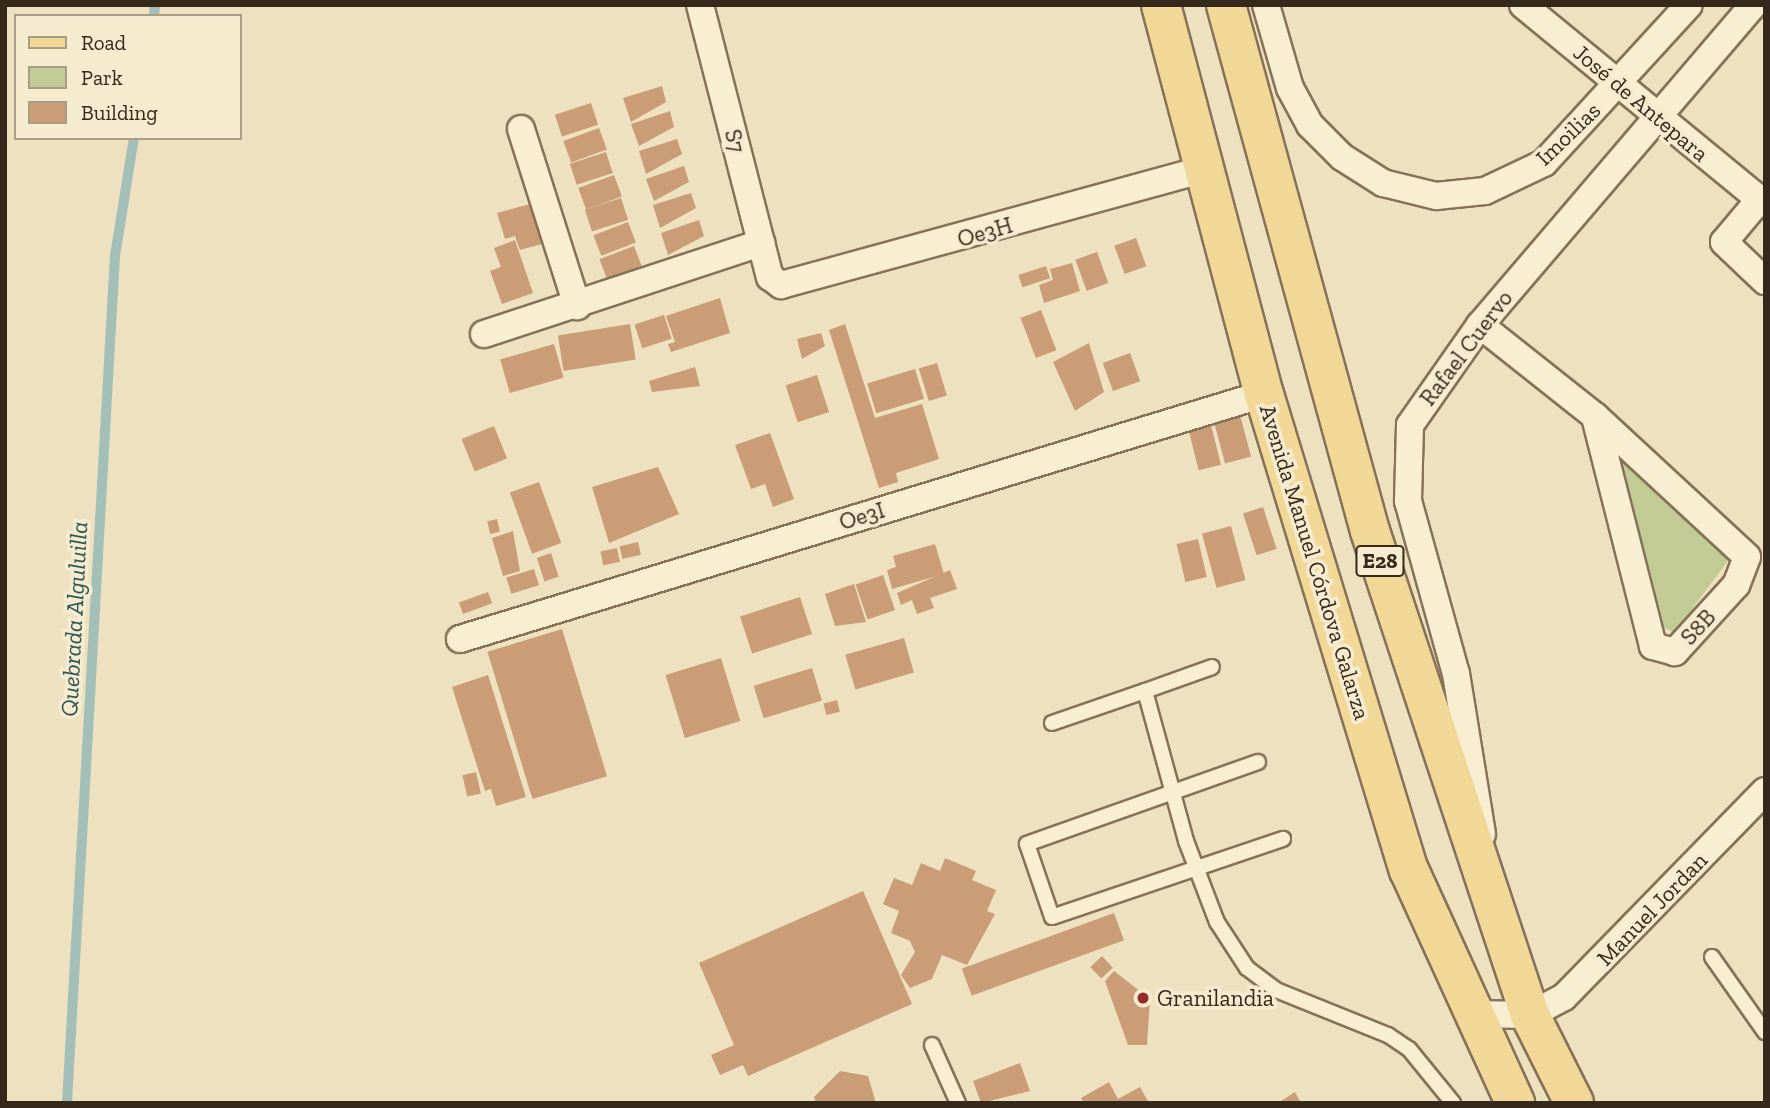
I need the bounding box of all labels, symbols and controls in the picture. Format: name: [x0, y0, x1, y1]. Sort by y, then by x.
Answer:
legend: [14, 14, 242, 140]
text: Road: [81, 30, 126, 55]
street label: José de Antepara: [1568, 38, 1714, 168]
text: Park: [81, 65, 123, 90]
street label: Imoilias: [1530, 97, 1606, 171]
text: Building: [81, 100, 158, 125]
street label: S7: [719, 126, 751, 156]
street label: Oe3H: [954, 211, 1016, 253]
street label: Rafael Cuervo: [1414, 285, 1518, 411]
street label: Avenida Manuel Córdova Galarza: [1254, 401, 1376, 723]
street label: Oe3I: [836, 496, 888, 536]
water label: Quebrada Alguluilla: [54, 520, 94, 718]
road number: E28: [1354, 544, 1406, 578]
street label: S8B: [1675, 604, 1721, 650]
street label: Manuel Jordan: [1591, 846, 1713, 972]
place label: Granilandia: [1157, 984, 1274, 1012]
marker: Granilandia: [1135, 990, 1151, 1006]

